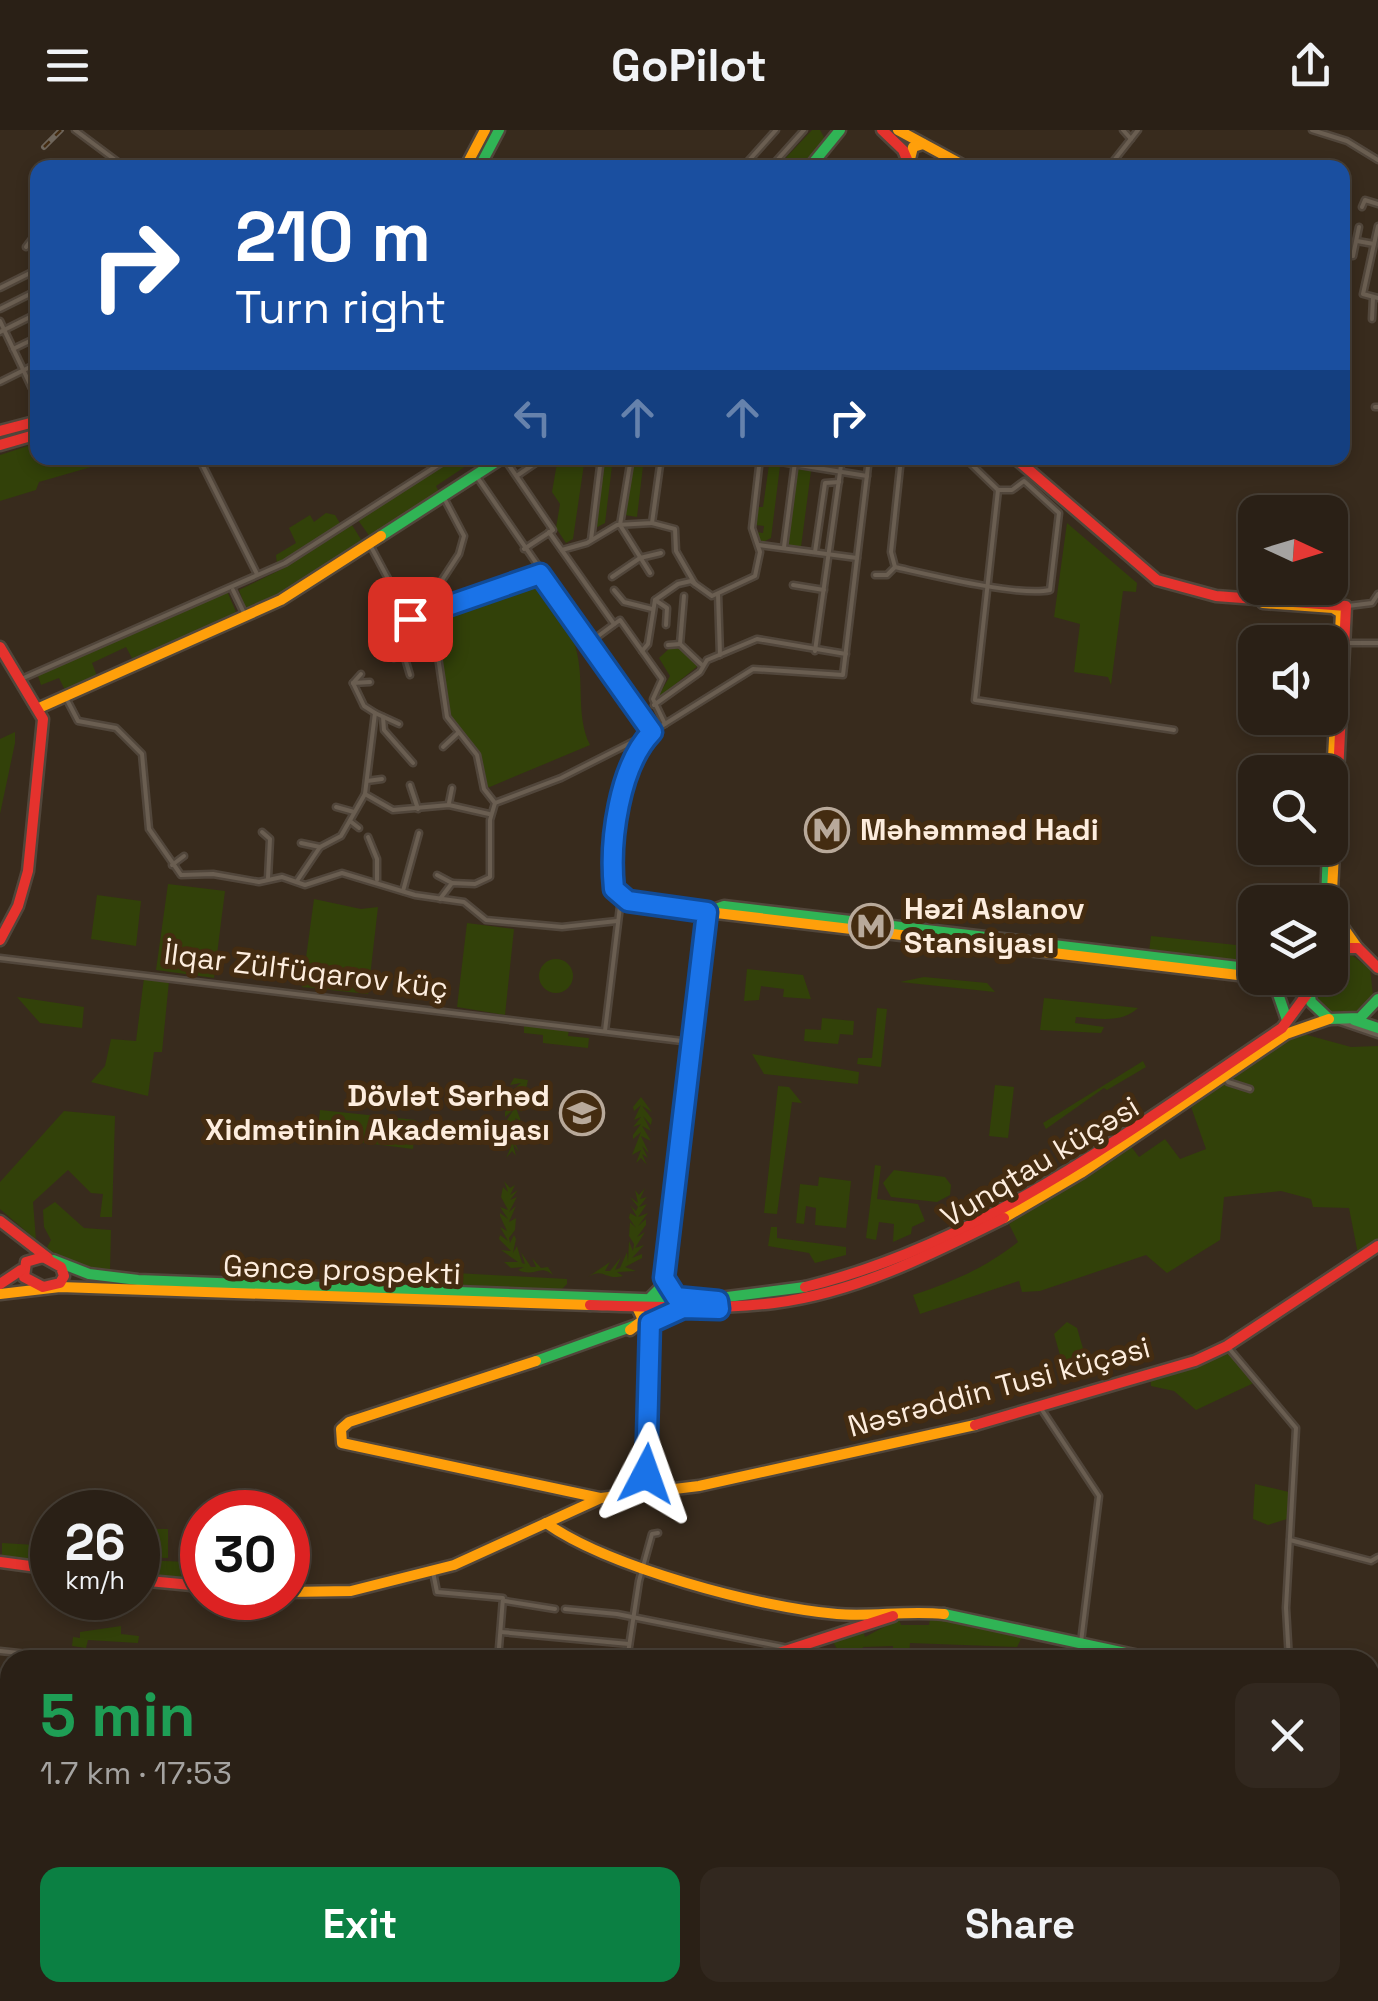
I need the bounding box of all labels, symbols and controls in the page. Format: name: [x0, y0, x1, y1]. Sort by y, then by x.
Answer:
text: GoPilot: [611, 37, 767, 94]
icon: menu: [40, 38, 95, 93]
icon: share: [1283, 38, 1338, 93]
text: 210 m: [235, 192, 431, 281]
icon: right: [70, 200, 200, 330]
text: Turn right: [235, 279, 446, 336]
icon: left: [505, 390, 560, 445]
icon: ahead: [610, 390, 665, 445]
icon: ahead: [715, 390, 770, 445]
icon: right: [820, 390, 875, 445]
north arrow: [1238, 495, 1348, 605]
map controls: [1238, 495, 1348, 995]
pin: [368, 577, 453, 662]
icon: arrive: [383, 592, 438, 647]
button: sound: [1238, 625, 1348, 735]
button: search: [1238, 755, 1348, 865]
metro station icon: Məhəmməd Hadi: [804, 807, 850, 853]
place label: Məhəmməd Hadi: [860, 810, 1099, 849]
button: layers: [1238, 885, 1348, 995]
place label: Həzi Aslanov Stansiyası: [904, 889, 1084, 962]
metro station icon: Həzi Aslanov Stansiyası: [848, 903, 894, 949]
street label: İlqar Zülfüqarov küç: [162, 934, 451, 1007]
place label: Dövlət Sərhəd Xidmətinin Akademiyası: [205, 1076, 550, 1149]
street label: Vunqtau küçəsi: [934, 1087, 1146, 1236]
school or university icon: Dövlət Sərhəd Xidmətinin Akademiyası: [559, 1090, 605, 1136]
street label: Gəncə prospekti: [222, 1246, 462, 1293]
street label: Nəsrəddin Tusi küçəsi: [843, 1327, 1154, 1446]
position arrow: [594, 1422, 698, 1526]
speed limit sign: 30: [180, 1490, 310, 1620]
text: 26: [65, 1511, 125, 1575]
text: km/h: [65, 1564, 125, 1596]
text: 5 min: [40, 1677, 195, 1754]
button: close: [1235, 1683, 1340, 1788]
text: 1.7 km · 17:53: [40, 1753, 232, 1793]
button: Exit: [40, 1867, 680, 1982]
button: Share: [700, 1867, 1340, 1982]

